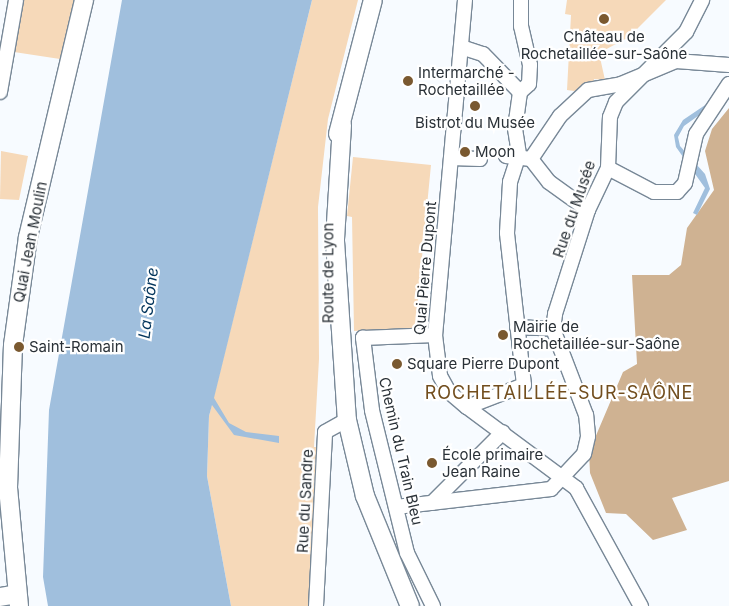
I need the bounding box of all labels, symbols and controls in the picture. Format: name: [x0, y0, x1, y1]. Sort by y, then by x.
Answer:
marker: Château de Rochetaillée-sur-Saône: [598, 13, 610, 25]
place label: Château de Rochetaillée-sur-Saône: [521, 27, 687, 62]
place label: Intermarché - Rochetaillée: [418, 63, 515, 98]
marker: Intermarché - Rochetaillée: [402, 75, 414, 87]
marker: Bistrot du Musée: [469, 100, 481, 112]
place label: Bistrot du Musée: [415, 114, 535, 132]
place label: Moon: [475, 143, 515, 161]
marker: Moon: [459, 146, 471, 158]
street label: Rue du Musée: [549, 158, 599, 260]
street label: Quai Jean Moulin: [9, 180, 51, 304]
street label: Quai Pierre Dupont: [410, 200, 440, 336]
street label: Route de Lyon: [319, 223, 337, 323]
water label: La Saône: [134, 266, 162, 340]
place label: Mairie de Rochetaillée-sur-Saône: [513, 317, 680, 352]
marker: Mairie de Rochetaillée-sur-Saône: [497, 329, 509, 341]
place label: Saint-Romain: [29, 338, 124, 356]
marker: Saint-Romain: [13, 341, 25, 353]
place label: Square Pierre Dupont: [407, 355, 559, 373]
marker: Square Pierre Dupont: [391, 358, 403, 370]
street label: Chemin du Train Bleu: [375, 375, 427, 527]
district label: ROCHETAILLÉE-SUR-SAÔNE: [422, 382, 696, 404]
place label: École primaire Jean Raine: [442, 445, 543, 480]
street label: Rue du Sandre: [293, 449, 317, 553]
marker: École primaire Jean Raine: [426, 457, 438, 469]

